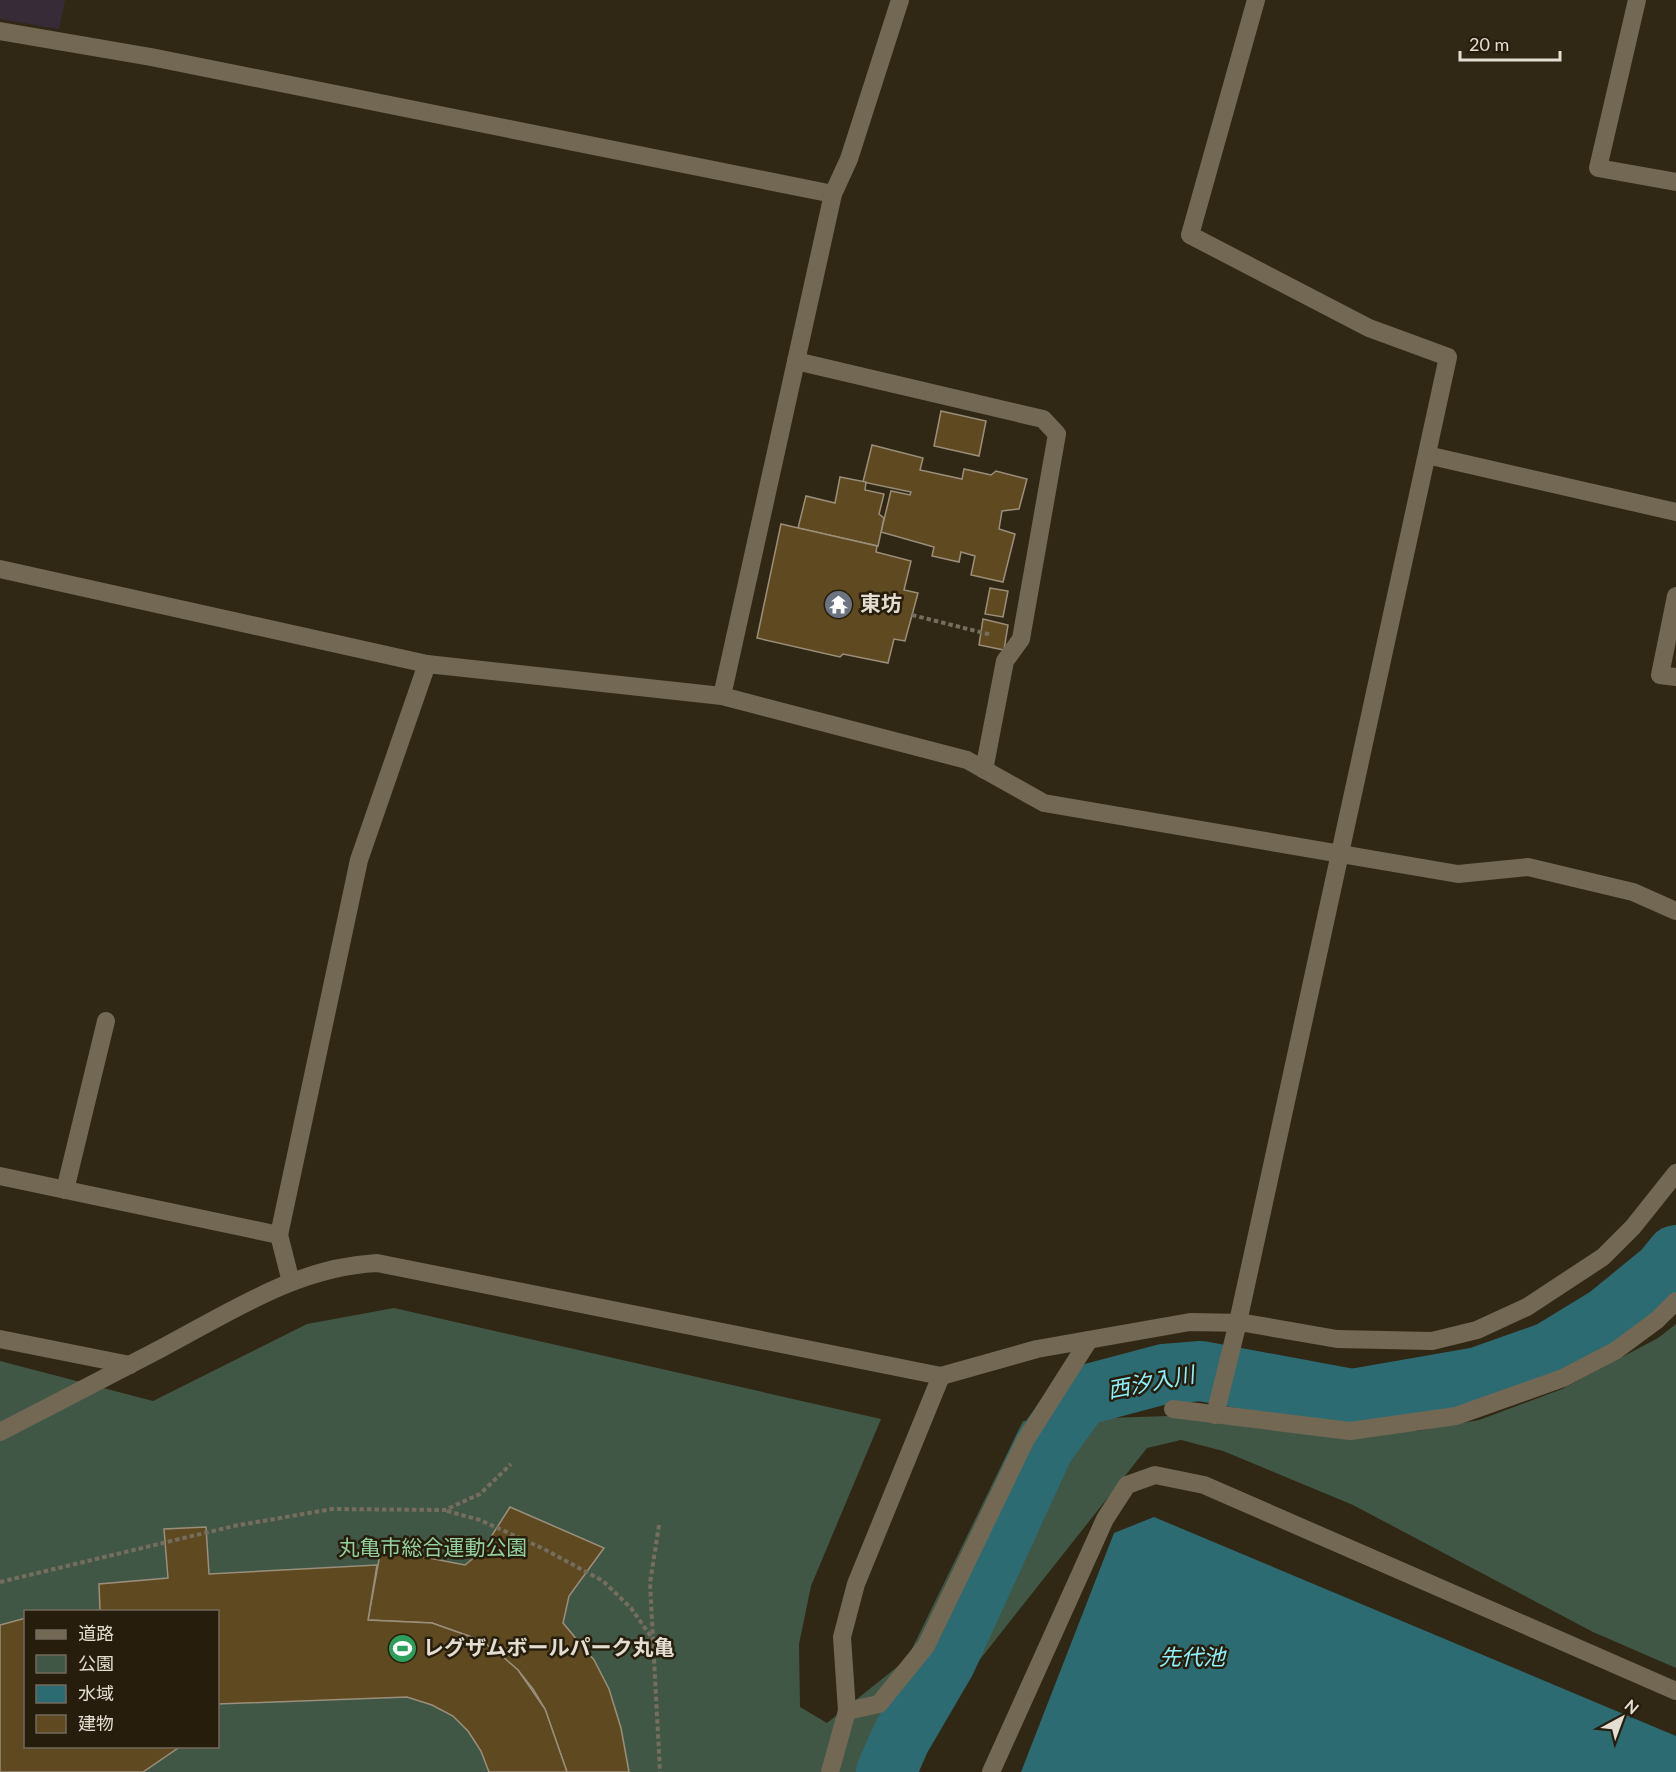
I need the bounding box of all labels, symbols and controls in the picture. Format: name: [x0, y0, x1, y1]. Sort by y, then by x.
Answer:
scale bar: [1460, 24, 1560, 62]
text: 20 m: [1469, 33, 1509, 55]
temple icon: 東坊: [823, 588, 855, 620]
place label: 東坊: [860, 590, 902, 615]
water label: 西汐入川: [1105, 1359, 1199, 1403]
park label: 丸亀市総合運動公園: [339, 1534, 528, 1559]
legend: [24, 1610, 219, 1748]
text: 道路: [78, 1622, 114, 1644]
sports icon: レグザムボールパーク丸亀: [386, 1632, 418, 1664]
place label: レグザムボールパーク丸亀: [423, 1634, 675, 1659]
water label: 先代池: [1159, 1643, 1227, 1670]
text: 公園: [78, 1652, 114, 1674]
text: 水域: [78, 1682, 114, 1704]
north arrow: [1592, 1688, 1652, 1748]
text: N: [1621, 1695, 1643, 1718]
text: 建物: [78, 1712, 114, 1734]

